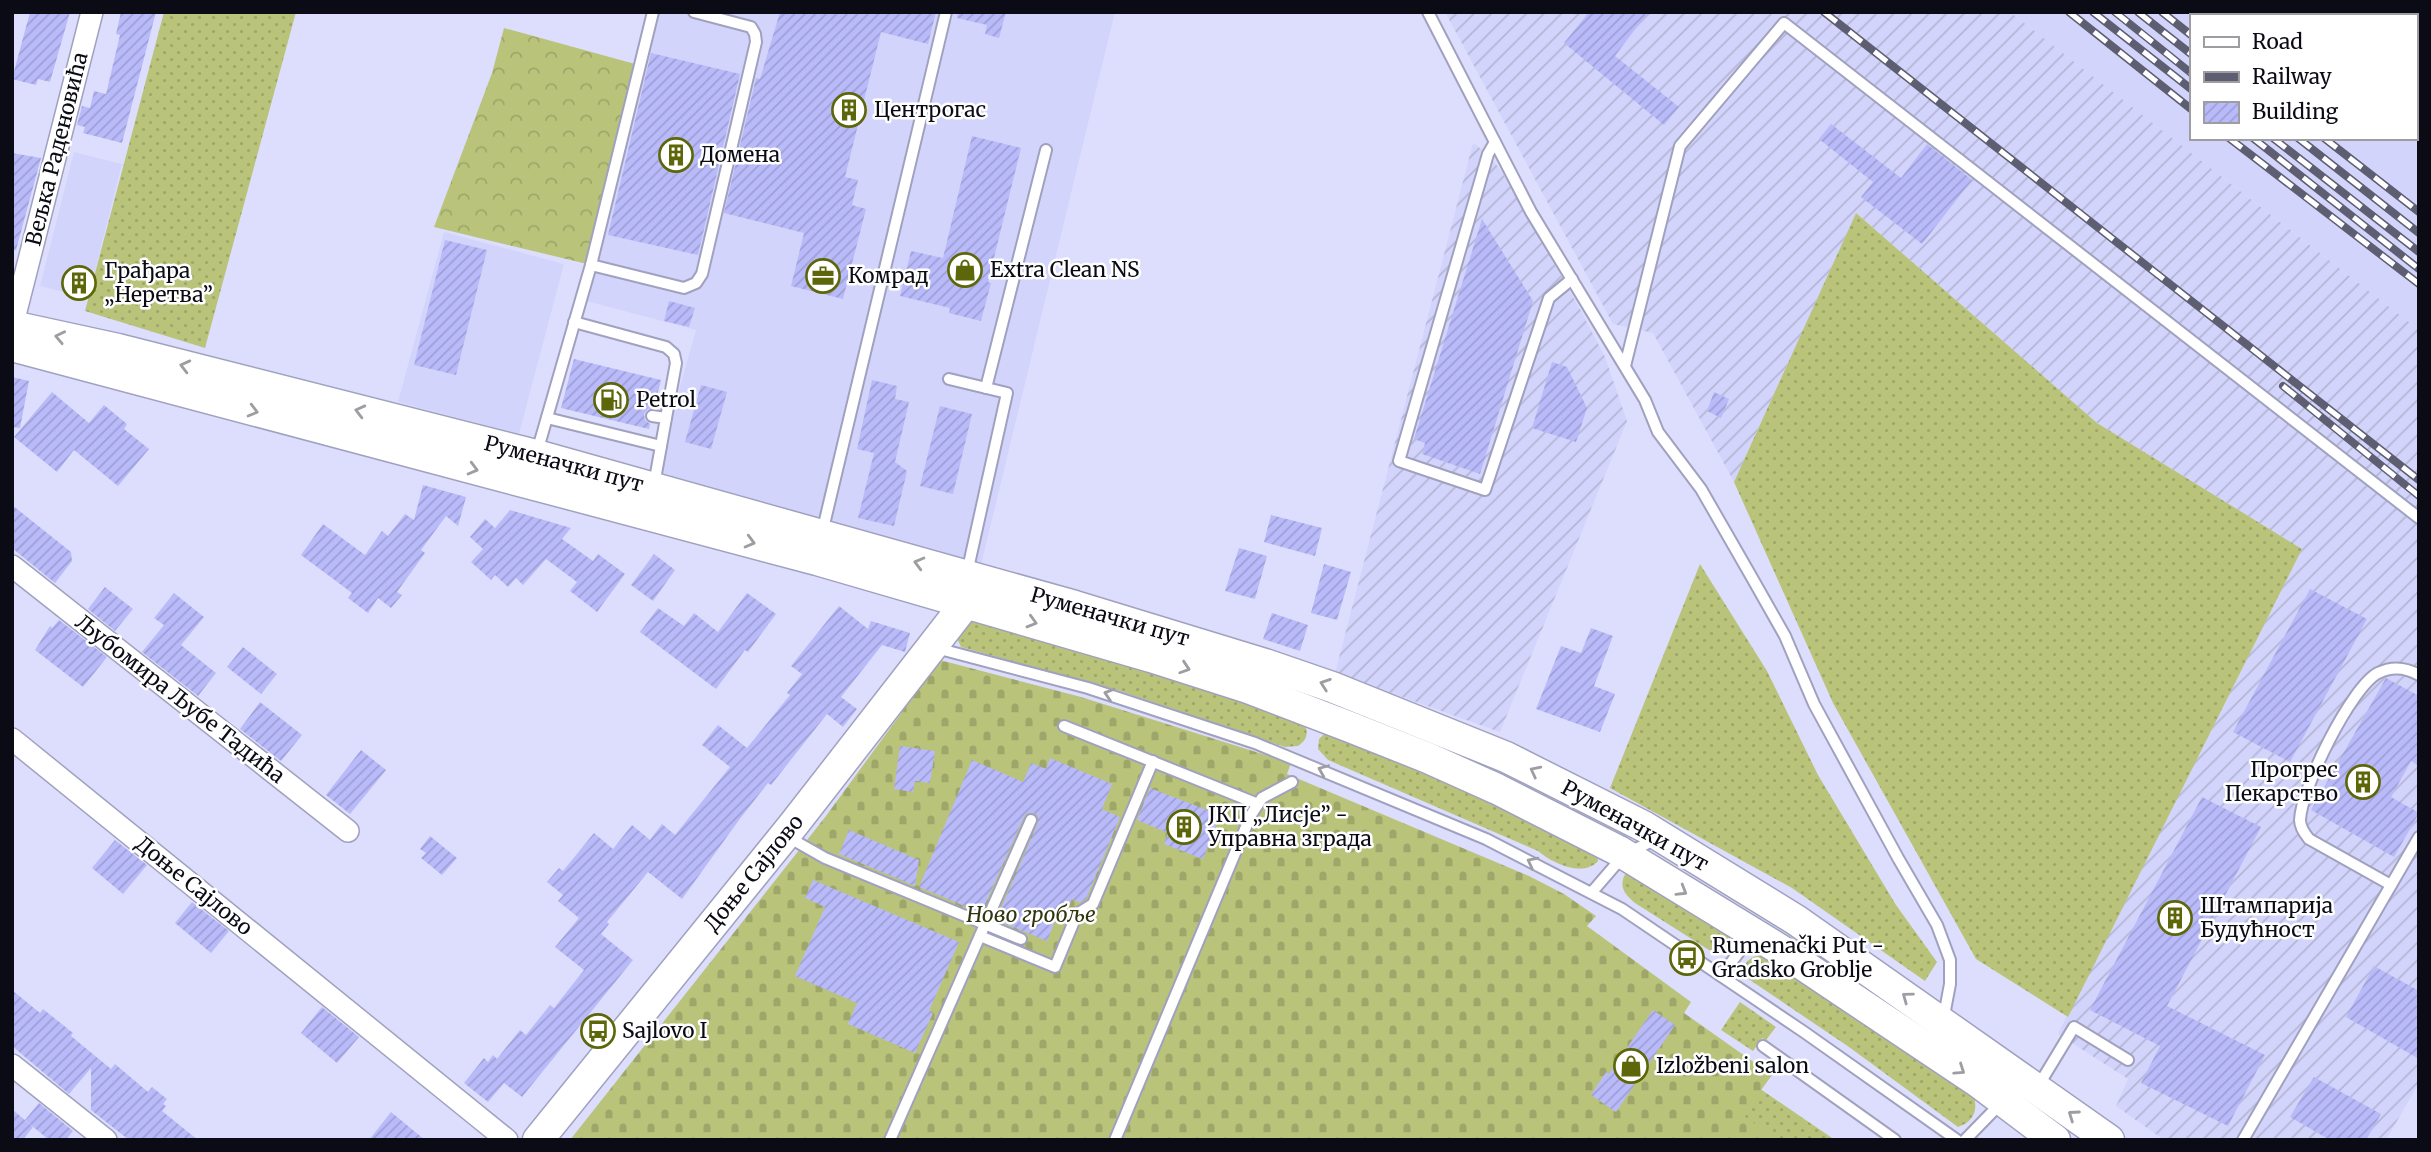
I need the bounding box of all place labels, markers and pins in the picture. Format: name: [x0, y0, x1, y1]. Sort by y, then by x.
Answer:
building icon: Центрогас: [830, 91, 868, 129]
place label: Центрогас: [874, 96, 986, 123]
building icon: Домена: [657, 136, 695, 174]
place label: Домена: [700, 141, 780, 168]
shop icon: Extra Clean NS: [946, 251, 984, 289]
place label: Extra Clean NS: [990, 256, 1139, 283]
place label: Грађара „Неретва”: [104, 257, 213, 308]
office icon: Комрад: [804, 257, 842, 295]
place label: Комрад: [848, 262, 929, 289]
building icon: Грађара „Неретва”: [60, 264, 98, 302]
fuel station icon: Petrol: [592, 381, 630, 419]
place label: Petrol: [636, 386, 696, 413]
place label: Прогрес Пекарство: [2225, 756, 2338, 807]
building icon: Прогрес Пекарство: [2344, 763, 2382, 801]
place label: ЈКП „Лисје” - Управна зграда: [1207, 801, 1372, 852]
building icon: ЈКП „Лисје” - Управна зграда: [1165, 808, 1203, 846]
place label: Штампарија Будућност: [2200, 892, 2333, 943]
building icon: Штампарија Будућност: [2156, 899, 2194, 937]
place label: Rumenački Put - Gradsko Groblje: [1712, 932, 1884, 983]
bus stop icon: Rumenački Put - Gradsko Groblje: [1668, 939, 1706, 977]
bus stop icon: Sajlovo I: [579, 1012, 617, 1050]
place label: Sajlovo I: [622, 1017, 707, 1044]
shop icon: Izložbeni salon: [1612, 1047, 1650, 1085]
place label: Izložbeni salon: [1656, 1052, 1809, 1079]

